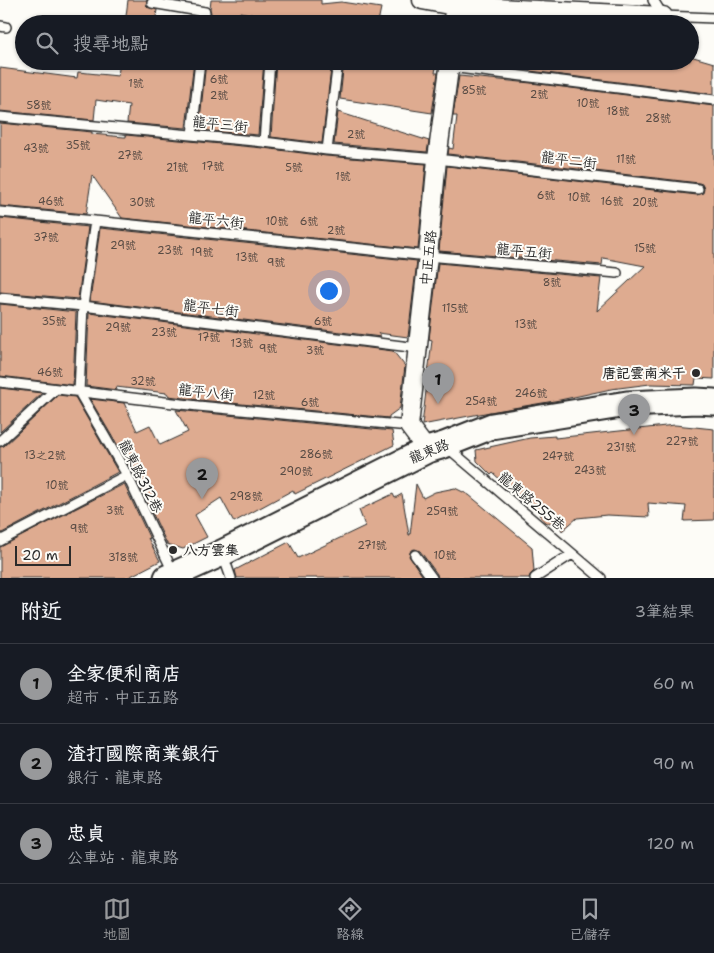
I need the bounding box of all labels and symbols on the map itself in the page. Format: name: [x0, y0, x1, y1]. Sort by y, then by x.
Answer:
house number: 6號: [210, 72, 228, 87]
house number: 1號: [128, 76, 144, 91]
house number: 85號: [461, 83, 487, 98]
house number: 2號: [530, 87, 548, 102]
house number: 2號: [210, 88, 228, 103]
house number: 10號: [577, 96, 600, 111]
house number: 58號: [26, 98, 52, 113]
house number: 18號: [606, 104, 630, 119]
house number: 28號: [645, 111, 671, 126]
street label: 龍平三街: [191, 112, 249, 136]
house number: 2號: [347, 127, 365, 142]
house number: 35號: [65, 138, 91, 153]
house number: 43號: [23, 141, 49, 156]
house number: 27號: [117, 148, 143, 163]
street label: 龍平二街: [540, 148, 598, 172]
house number: 11號: [616, 152, 636, 167]
house number: 17號: [202, 159, 224, 174]
house number: 21號: [166, 160, 188, 175]
house number: 5號: [285, 160, 303, 175]
house number: 1號: [335, 169, 351, 184]
house number: 6號: [537, 188, 555, 203]
house number: 10號: [568, 190, 591, 205]
house number: 46號: [38, 194, 64, 209]
house number: 16號: [601, 194, 623, 209]
house number: 30號: [129, 195, 155, 210]
house number: 20號: [632, 195, 658, 210]
street label: 龍平六街: [187, 208, 245, 232]
house number: 10號: [266, 214, 289, 229]
house number: 6號: [300, 214, 318, 229]
house number: 2號: [327, 223, 345, 238]
street label: 中正五路: [416, 229, 440, 287]
house number: 37號: [33, 230, 59, 245]
house number: 29號: [110, 238, 136, 253]
street label: 龍平五街: [495, 240, 553, 262]
house number: 15號: [634, 241, 656, 256]
house number: 23號: [157, 243, 183, 258]
house number: 19號: [191, 245, 213, 260]
house number: 13號: [236, 250, 258, 265]
house number: 9號: [267, 255, 285, 270]
house number: 8號: [543, 275, 561, 290]
your location: [316, 278, 342, 304]
street label: 龍平七街: [182, 296, 240, 320]
house number: 115號: [442, 301, 468, 316]
house number: 35號: [41, 314, 67, 329]
house number: 6號: [314, 314, 332, 329]
house number: 13號: [515, 317, 537, 332]
house number: 29號: [105, 320, 131, 335]
house number: 23號: [151, 325, 177, 340]
house number: 17號: [198, 330, 220, 345]
house number: 13號: [231, 336, 253, 351]
house number: 9號: [259, 341, 277, 356]
house number: 3號: [306, 343, 324, 358]
pin: 1: [422, 363, 454, 404]
place label: 唐記雲南米干: [602, 364, 686, 382]
house number: 46號: [37, 365, 63, 380]
marker: 唐記雲南米干: [690, 367, 702, 379]
house number: 32號: [130, 374, 156, 389]
street label: 龍平八街: [177, 380, 235, 404]
house number: 246號: [514, 386, 548, 401]
house number: 12號: [253, 388, 275, 403]
house number: 254號: [465, 394, 497, 409]
pin: 3: [618, 394, 650, 435]
house number: 6號: [301, 395, 319, 410]
house number: 227號: [666, 434, 698, 449]
street label: 龍東路: [406, 435, 452, 467]
street label: 龍東路312巷: [115, 436, 168, 517]
house number: 231號: [606, 440, 636, 455]
house number: 286號: [299, 447, 333, 462]
house number: 13之2號: [24, 448, 66, 463]
house number: 247號: [542, 449, 574, 464]
pin: 2: [186, 458, 218, 499]
house number: 243號: [574, 463, 606, 478]
house number: 290號: [279, 464, 313, 479]
street label: 龍東路255巷: [495, 468, 570, 535]
house number: 10號: [46, 478, 69, 493]
house number: 298號: [229, 489, 263, 504]
house number: 3號: [106, 503, 124, 518]
house number: 259號: [426, 504, 458, 519]
house number: 9號: [70, 521, 88, 536]
house number: 271號: [357, 538, 387, 553]
place label: 八方雲集: [183, 541, 239, 559]
scale bar: [15, 543, 71, 566]
marker: 八方雲集: [167, 544, 179, 556]
house number: 10號: [434, 548, 457, 563]
house number: 318號: [108, 550, 138, 565]

